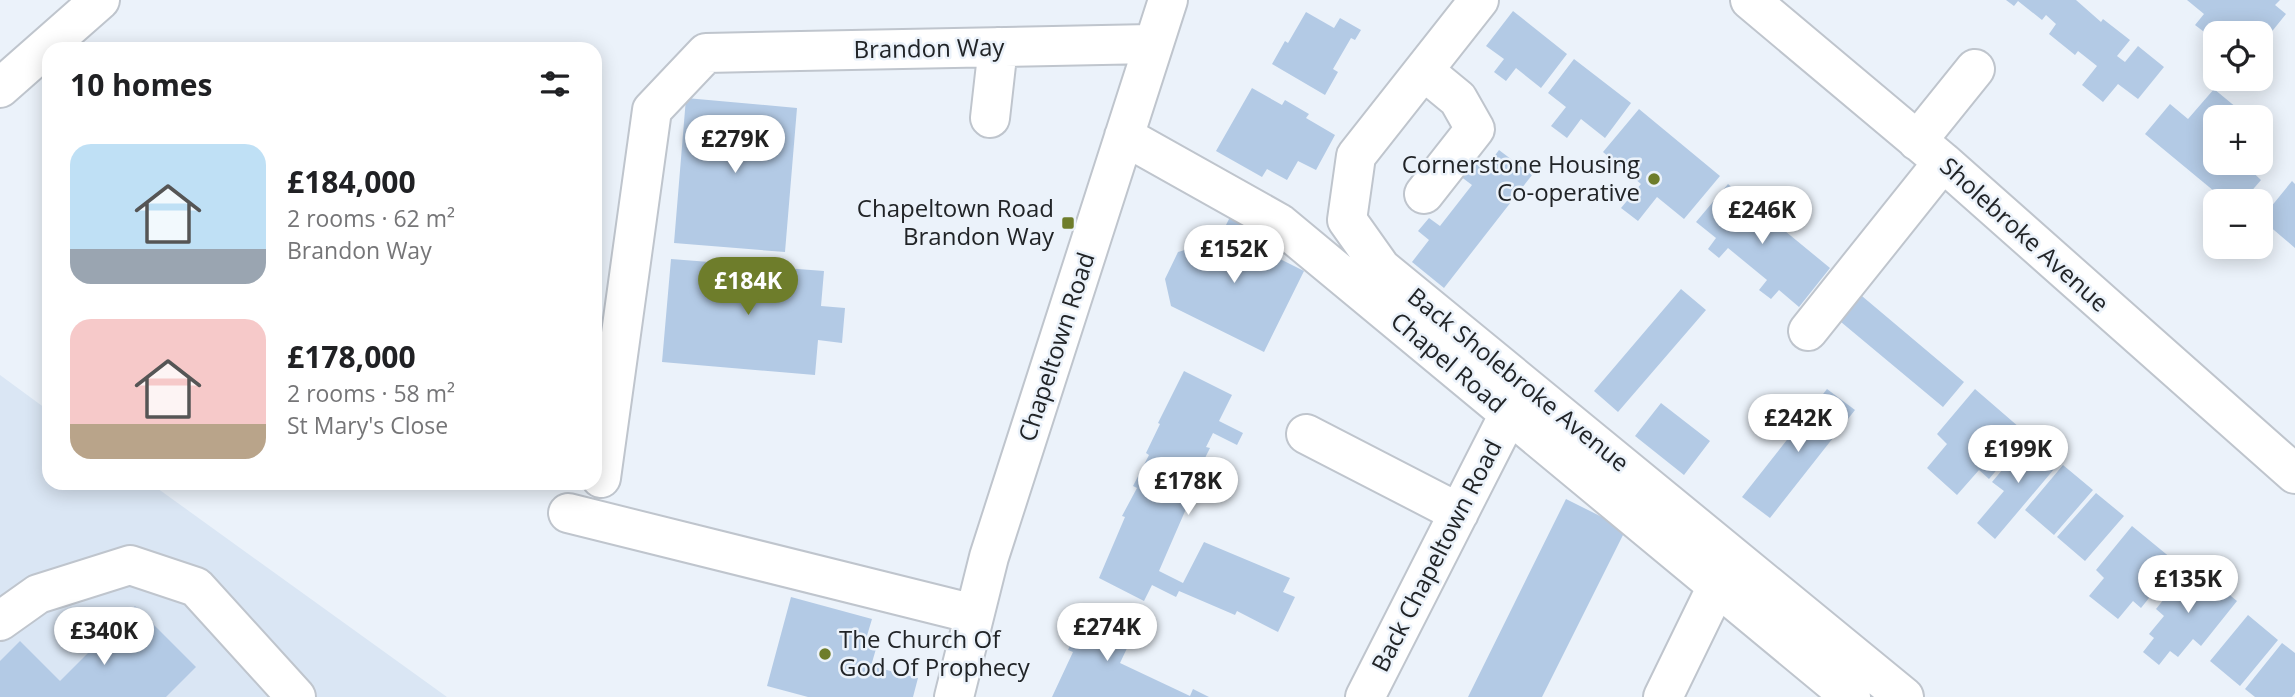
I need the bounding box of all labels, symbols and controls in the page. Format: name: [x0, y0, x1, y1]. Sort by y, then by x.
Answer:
map controls: [2203, 21, 2273, 259]
button: locate: [2203, 21, 2273, 91]
street label: Brandon Way: [853, 30, 1006, 65]
text: 10 homes: [70, 64, 213, 105]
icon: filters: [536, 65, 574, 103]
button: +: [2203, 105, 2273, 175]
pin: £279K: [686, 116, 784, 175]
text: £279K: [701, 122, 769, 154]
place label: Cornerstone Housing Co-operative: [1402, 147, 1640, 208]
street label: Sholebroke Avenue: [1933, 149, 2117, 319]
text: £184,000: [287, 161, 416, 202]
marker: Cornerstone Housing Co-operative: [1646, 171, 1662, 187]
icon: home: [126, 172, 210, 256]
pin: £246K: [1713, 187, 1811, 246]
button: −: [2203, 189, 2273, 259]
place label: Chapeltown Road Brandon Way: [857, 191, 1055, 252]
text: £246K: [1728, 193, 1796, 225]
text: 2 rooms · 62 m²: [287, 202, 455, 234]
marker: Chapeltown Road Brandon Way: [1060, 215, 1076, 231]
pin: £152K: [1185, 226, 1283, 285]
text: £152K: [1200, 232, 1268, 264]
text: Brandon Way: [287, 234, 432, 266]
street label: Chapeltown Road: [1009, 248, 1102, 445]
pin: £184K: [699, 258, 797, 317]
text: £184K: [714, 264, 782, 296]
street label: Back Sholebroke Avenue: [1401, 279, 1637, 478]
street label: Chapel Road: [1384, 304, 1514, 420]
text: £178,000: [287, 336, 416, 377]
icon: home: [126, 347, 210, 431]
text: 2 rooms · 58 m²: [287, 377, 455, 409]
pin: £242K: [1749, 394, 1847, 454]
text: £242K: [1764, 401, 1832, 433]
text: St Mary's Close: [287, 409, 448, 441]
pin: £199K: [1969, 426, 2067, 485]
text: £199K: [1984, 432, 2052, 464]
street label: Back Chapeltown Road: [1363, 434, 1509, 677]
pin: £178K: [1139, 458, 1237, 517]
text: £178K: [1154, 464, 1222, 496]
pin: £135K: [2139, 556, 2237, 615]
text: £135K: [2154, 562, 2222, 594]
pin: £274K: [1058, 604, 1156, 663]
pin: £340K: [55, 608, 153, 667]
text: £274K: [1073, 610, 1141, 642]
text: £340K: [70, 614, 138, 646]
place label: The Church Of God Of Prophecy: [839, 622, 1031, 683]
marker: The Church Of God Of Prophecy: [817, 646, 833, 662]

